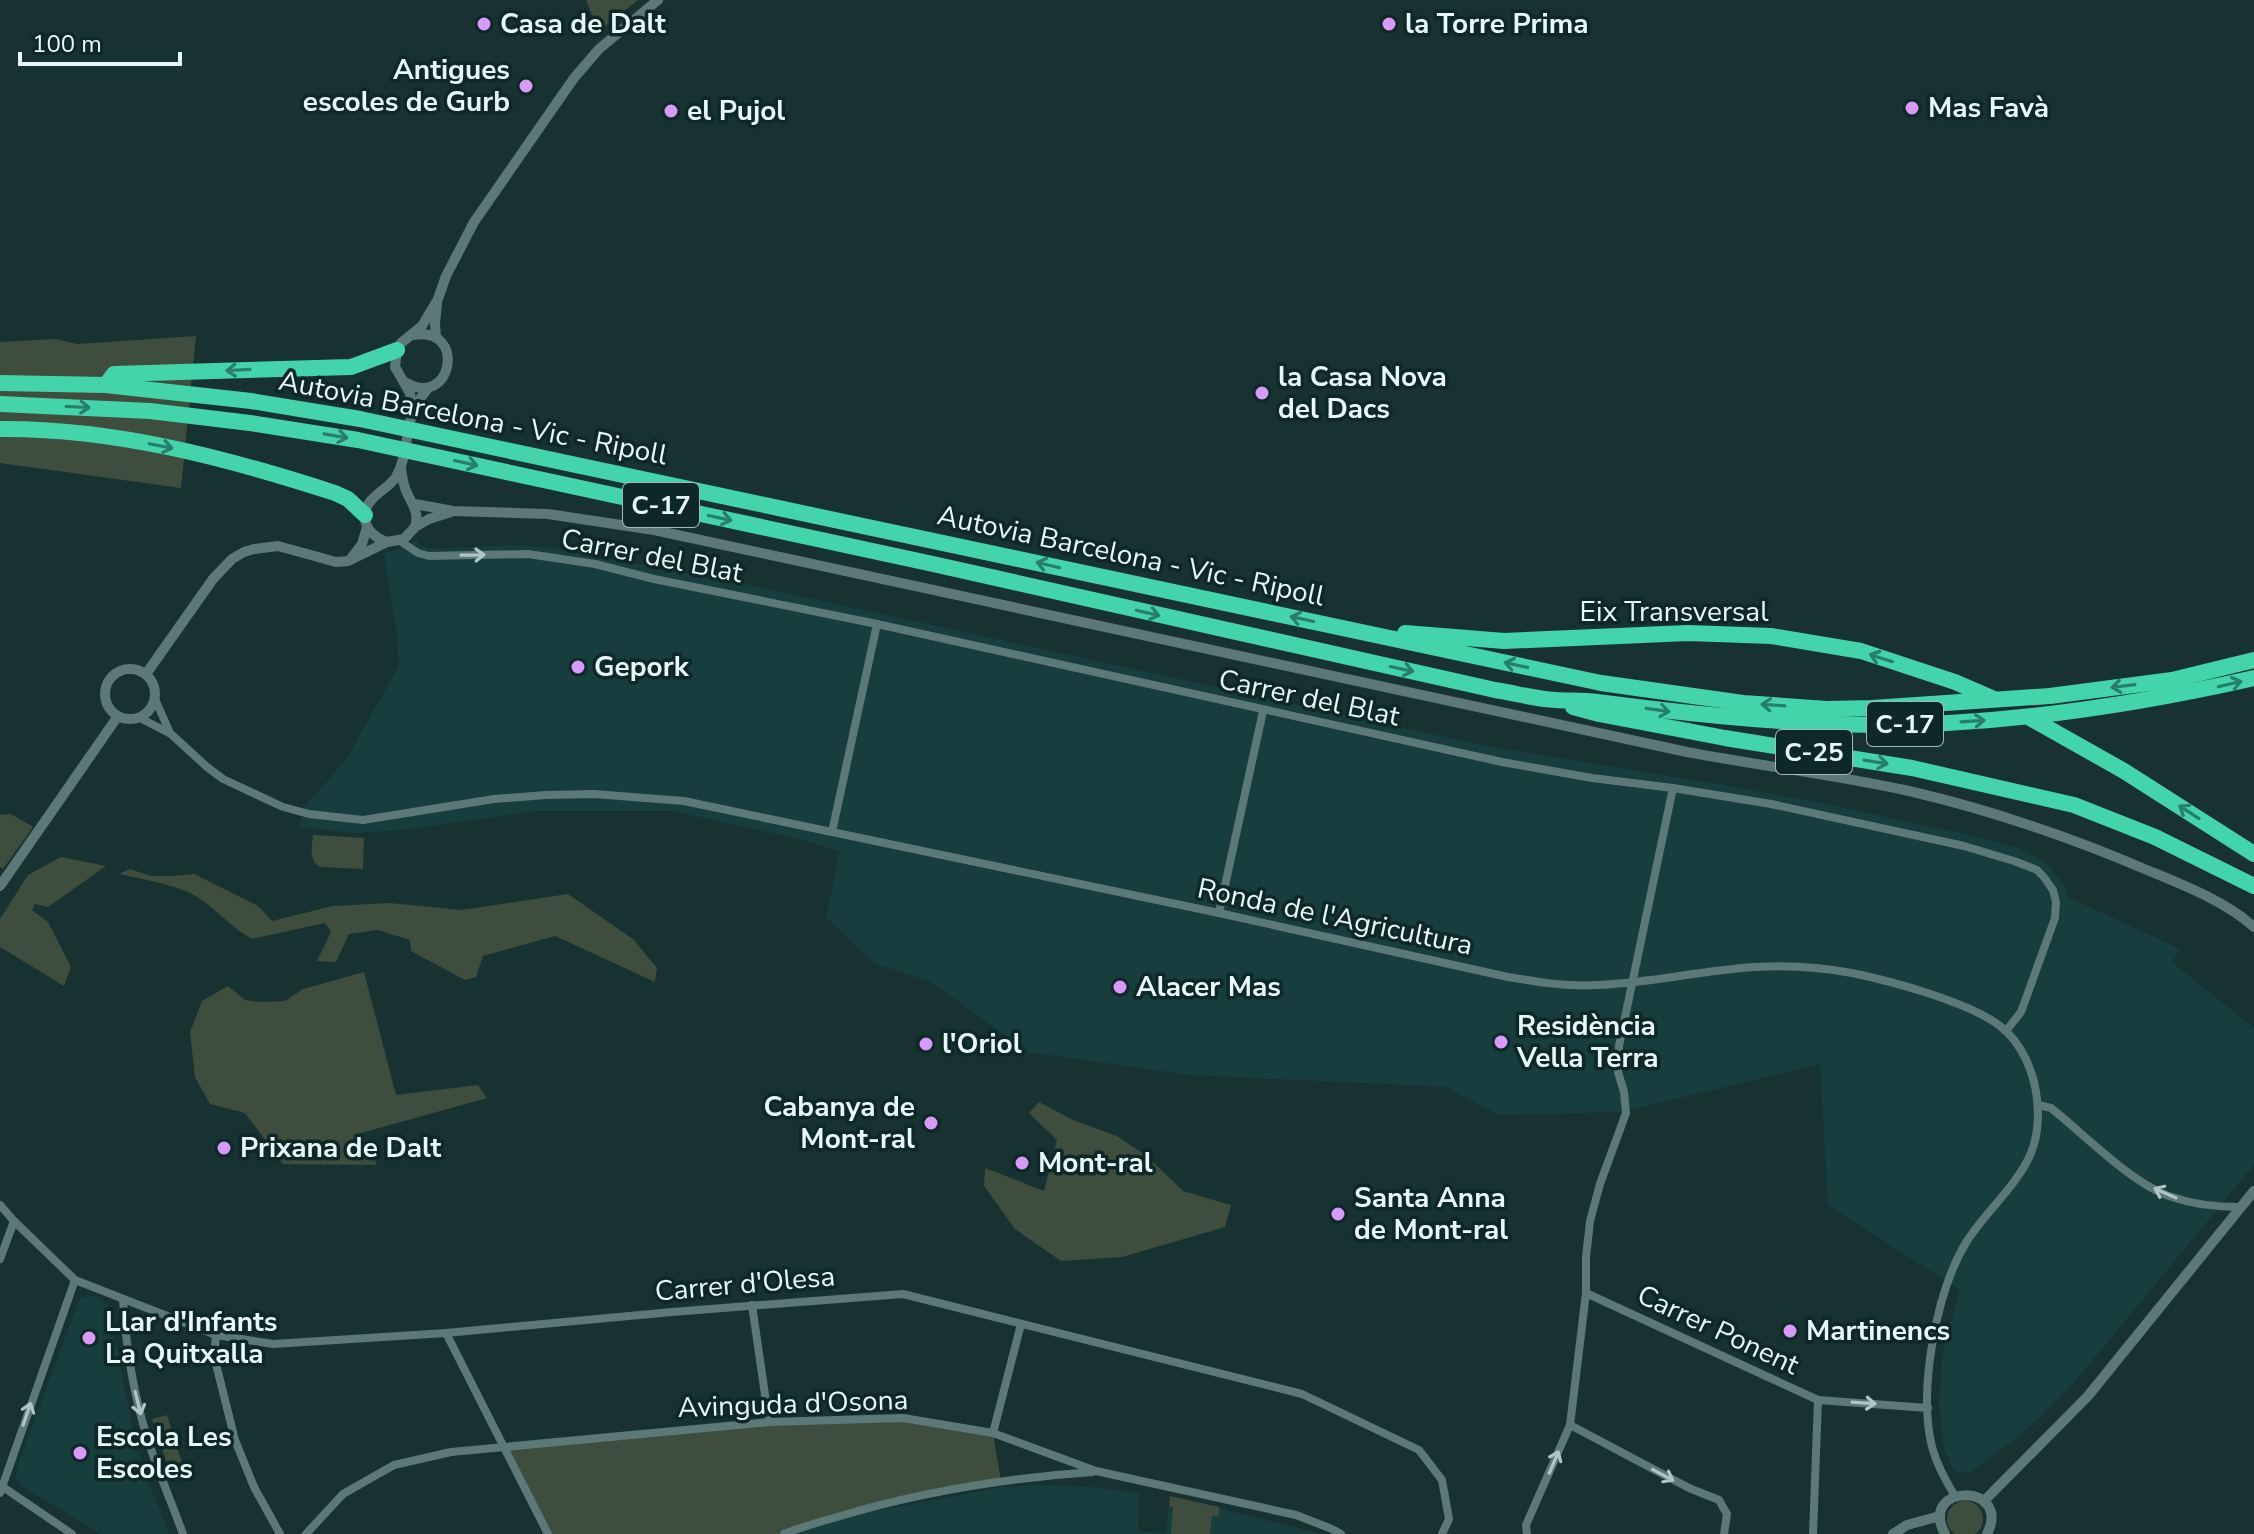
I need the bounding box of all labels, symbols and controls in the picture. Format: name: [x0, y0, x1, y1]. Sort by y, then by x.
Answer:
place label: Casa de Dalt: [500, 5, 666, 43]
place label: la Torre Prima: [1405, 5, 1589, 43]
marker: Casa de Dalt: [475, 15, 493, 33]
marker: la Torre Prima: [1380, 15, 1398, 33]
scale bar: [20, 16, 180, 66]
text: 100 m: [32, 28, 102, 60]
place label: Antigues escoles de Gurb: [303, 51, 510, 121]
marker: Antigues escoles de Gurb: [517, 77, 535, 95]
place label: Mas Favà: [1928, 89, 2049, 127]
place label: el Pujol: [687, 92, 785, 130]
marker: Mas Favà: [1903, 99, 1921, 117]
marker: el Pujol: [662, 102, 680, 120]
place label: la Casa Nova del Dacs: [1278, 358, 1447, 428]
street label: Autovia Barcelona - Vic - Ripoll: [276, 362, 671, 474]
one-way arrow: [225, 363, 252, 378]
marker: la Casa Nova del Dacs: [1253, 384, 1271, 402]
one-way arrow: [64, 400, 91, 415]
one-way arrow: [323, 430, 348, 445]
one-way arrow: [148, 439, 173, 454]
one-way arrow: [453, 456, 479, 471]
road number: C-17: [623, 483, 699, 527]
street label: Autovia Barcelona - Vic - Ripoll: [934, 496, 1329, 616]
one-way arrow: [707, 511, 733, 526]
street label: Carrer del Blat: [558, 520, 746, 592]
one-way arrow: [459, 548, 486, 563]
one-way arrow: [1035, 557, 1061, 572]
street label: Eix Transversal: [1580, 593, 1769, 631]
one-way arrow: [1135, 606, 1161, 621]
one-way arrow: [1290, 611, 1315, 626]
place label: Gepork: [594, 648, 690, 686]
one-way arrow: [1868, 650, 1894, 665]
one-way arrow: [1504, 657, 1529, 672]
marker: Gepork: [569, 658, 587, 676]
street label: Carrer del Blat: [1215, 660, 1403, 736]
one-way arrow: [1389, 662, 1415, 677]
one-way arrow: [2217, 676, 2243, 691]
one-way arrow: [2110, 679, 2137, 694]
one-way arrow: [1760, 697, 1787, 712]
road number: C-17: [1867, 702, 1943, 746]
one-way arrow: [1645, 703, 1670, 718]
one-way arrow: [1959, 713, 1986, 728]
road number: C-25: [1776, 730, 1852, 774]
one-way arrow: [1863, 755, 1889, 770]
one-way arrow: [2178, 803, 2200, 820]
street label: Ronda de l'Agricultura: [1194, 869, 1476, 965]
place label: Alacer Mas: [1136, 968, 1281, 1006]
marker: Alacer Mas: [1111, 978, 1129, 996]
place label: Residència Vella Terra: [1516, 1007, 1659, 1077]
place label: l'Oriol: [942, 1025, 1022, 1063]
marker: Residència Vella Terra: [1492, 1033, 1510, 1051]
marker: l'Oriol: [917, 1035, 935, 1053]
place label: Cabanya de Mont-ral: [764, 1088, 915, 1158]
marker: Cabanya de Mont-ral: [922, 1114, 940, 1132]
place label: Prixana de Dalt: [240, 1129, 442, 1167]
marker: Prixana de Dalt: [215, 1139, 233, 1157]
place label: Mont-ral: [1038, 1144, 1153, 1182]
marker: Mont-ral: [1013, 1154, 1031, 1172]
place label: Santa Anna de Mont-ral: [1354, 1179, 1508, 1249]
one-way arrow: [2153, 1185, 2177, 1200]
marker: Santa Anna de Mont-ral: [1329, 1205, 1347, 1223]
street label: Carrer d'Olesa: [653, 1257, 837, 1311]
street label: Carrer Ponent: [1631, 1276, 1805, 1384]
place label: Llar d'Infants La Quitxalla: [105, 1303, 278, 1373]
place label: Martinencs: [1806, 1312, 1950, 1350]
marker: Martinencs: [1781, 1322, 1799, 1340]
marker: Llar d'Infants La Quitxalla: [80, 1329, 98, 1347]
street label: Avinguda d'Osona: [677, 1381, 909, 1427]
one-way arrow: [132, 1390, 147, 1416]
one-way arrow: [1850, 1396, 1877, 1411]
one-way arrow: [21, 1402, 36, 1427]
place label: Escola Les Escoles: [96, 1418, 232, 1488]
marker: Escola Les Escoles: [71, 1444, 89, 1462]
one-way arrow: [1547, 1450, 1562, 1475]
one-way arrow: [1651, 1467, 1675, 1483]

